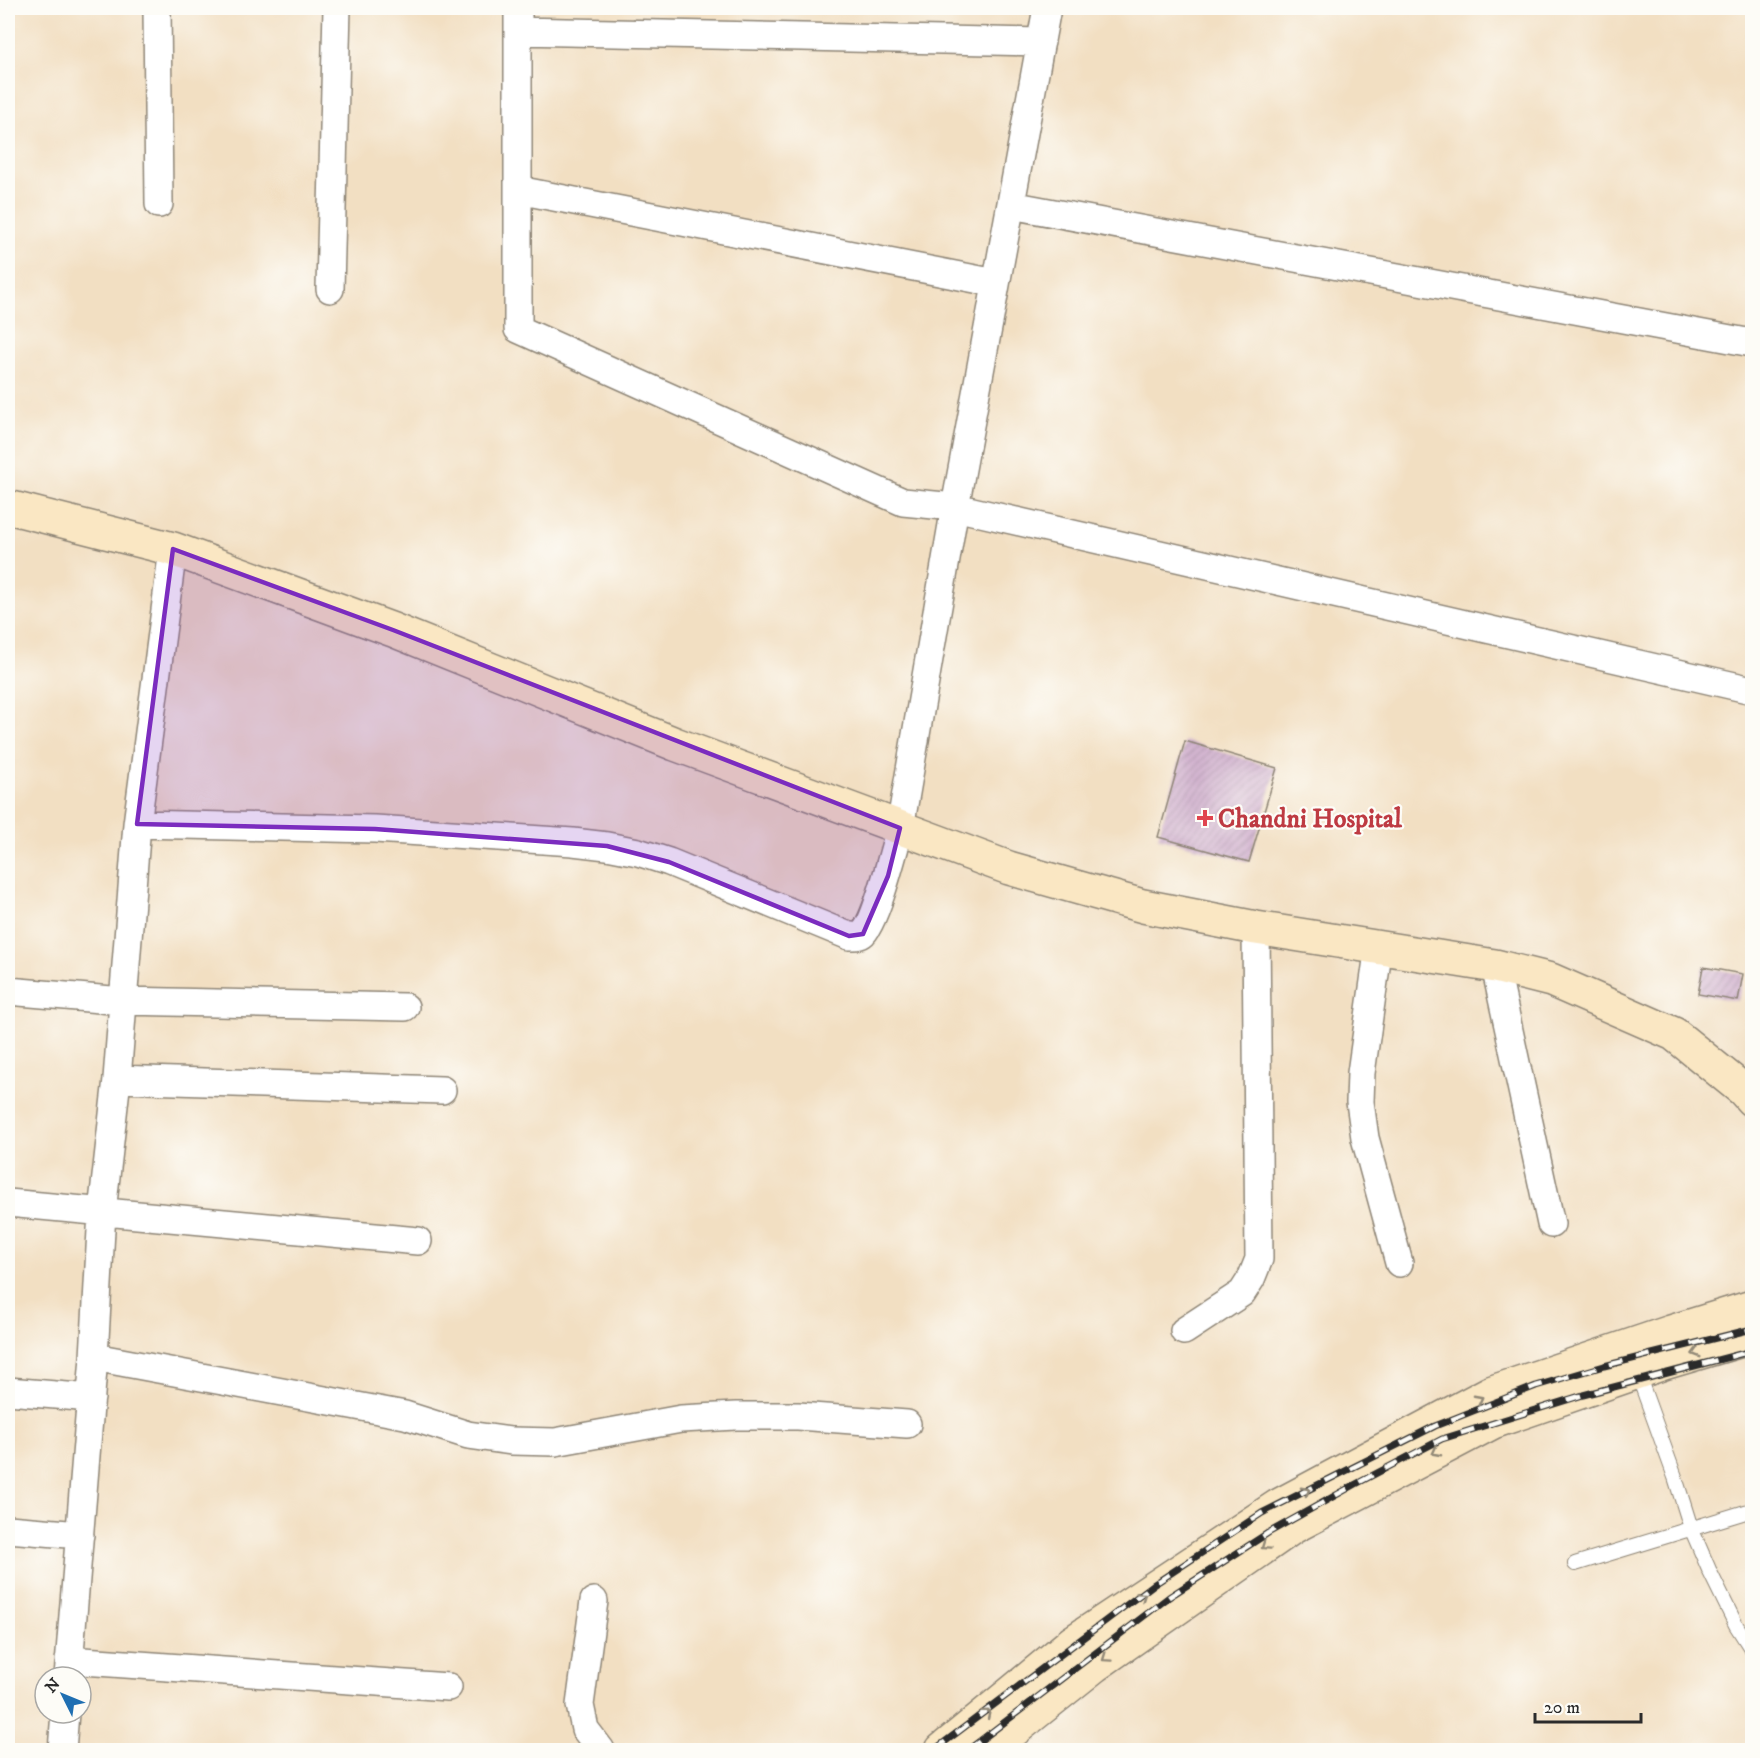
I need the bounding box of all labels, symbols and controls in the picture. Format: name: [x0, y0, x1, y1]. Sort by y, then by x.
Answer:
place label: Chandni Hospital: [1218, 803, 1403, 836]
marker: Chandni Hospital: [1196, 809, 1214, 827]
one-way arrow: [1691, 1346, 1701, 1359]
one-way arrow: [1472, 1395, 1483, 1406]
one-way arrow: [1432, 1445, 1442, 1456]
one-way arrow: [1300, 1487, 1310, 1498]
one-way arrow: [1261, 1539, 1272, 1550]
one-way arrow: [1136, 1592, 1147, 1603]
one-way arrow: [1101, 1651, 1112, 1662]
north arrow: [33, 1665, 93, 1725]
text: N: [41, 1674, 65, 1697]
scale bar: [1535, 1686, 1642, 1724]
text: 20 m: [1544, 1697, 1580, 1719]
one-way arrow: [980, 1710, 991, 1721]

